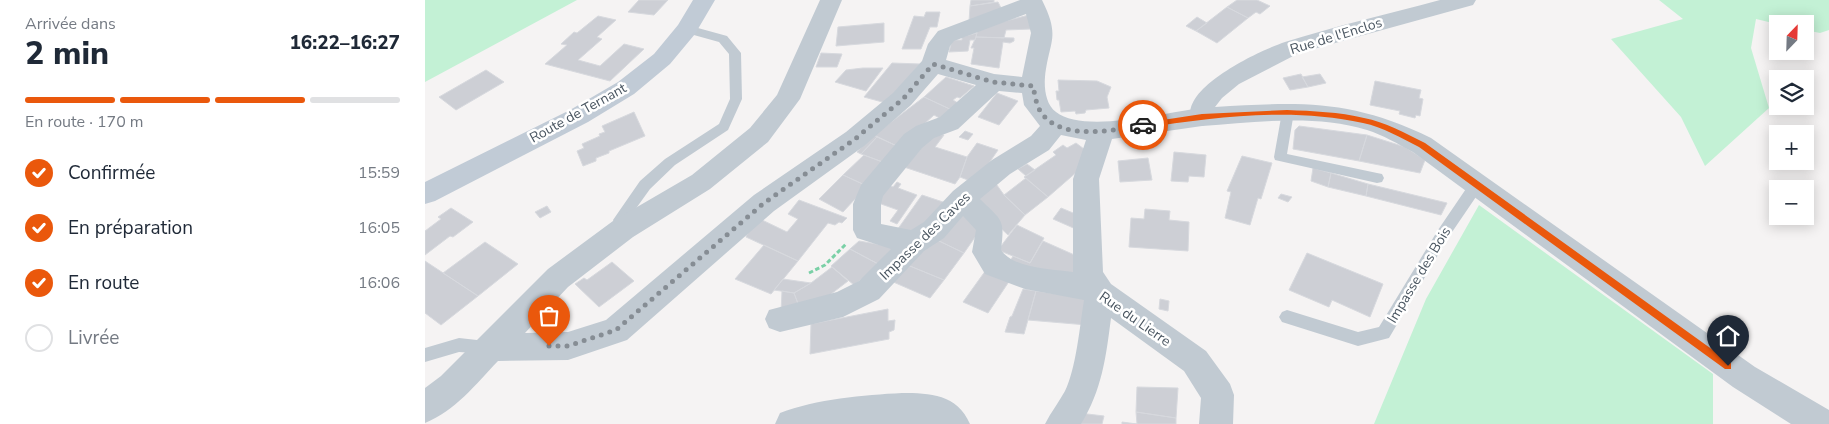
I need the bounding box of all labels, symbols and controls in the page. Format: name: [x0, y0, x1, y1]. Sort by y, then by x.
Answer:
text: Arrivée dans: [25, 13, 116, 35]
street label: Rue de l'Enclos: [1288, 13, 1385, 59]
north arrow: [1769, 15, 1814, 60]
map controls: [1769, 15, 1814, 225]
text: 16:22–16:27: [289, 30, 400, 56]
text: 2 min: [25, 32, 109, 75]
button: layers: [1769, 70, 1814, 115]
street label: Route de Ternant: [526, 78, 630, 147]
courier: [1118, 100, 1168, 150]
text: En route · 170 m: [25, 111, 144, 133]
icon: car: [1129, 111, 1157, 139]
button: +: [1769, 125, 1814, 170]
icon: check: [25, 159, 53, 187]
text: Confirmée: [68, 160, 155, 186]
text: 15:59: [358, 162, 400, 184]
button: −: [1769, 180, 1814, 225]
street label: Impasse des Caves: [875, 187, 975, 284]
icon: check: [25, 214, 53, 242]
text: En préparation: [68, 215, 193, 241]
text: 16:05: [358, 217, 400, 239]
street label: Impasse des Bois: [1383, 223, 1455, 327]
icon: check: [25, 269, 53, 297]
text: En route: [68, 270, 139, 296]
text: 16:06: [358, 272, 400, 294]
street label: Rue du Lierre: [1095, 287, 1175, 351]
pin: [528, 295, 570, 346]
icon: bag: [535, 302, 563, 330]
pin: [1707, 315, 1749, 366]
icon: home: [1714, 322, 1742, 350]
text: Livrée: [68, 325, 119, 351]

